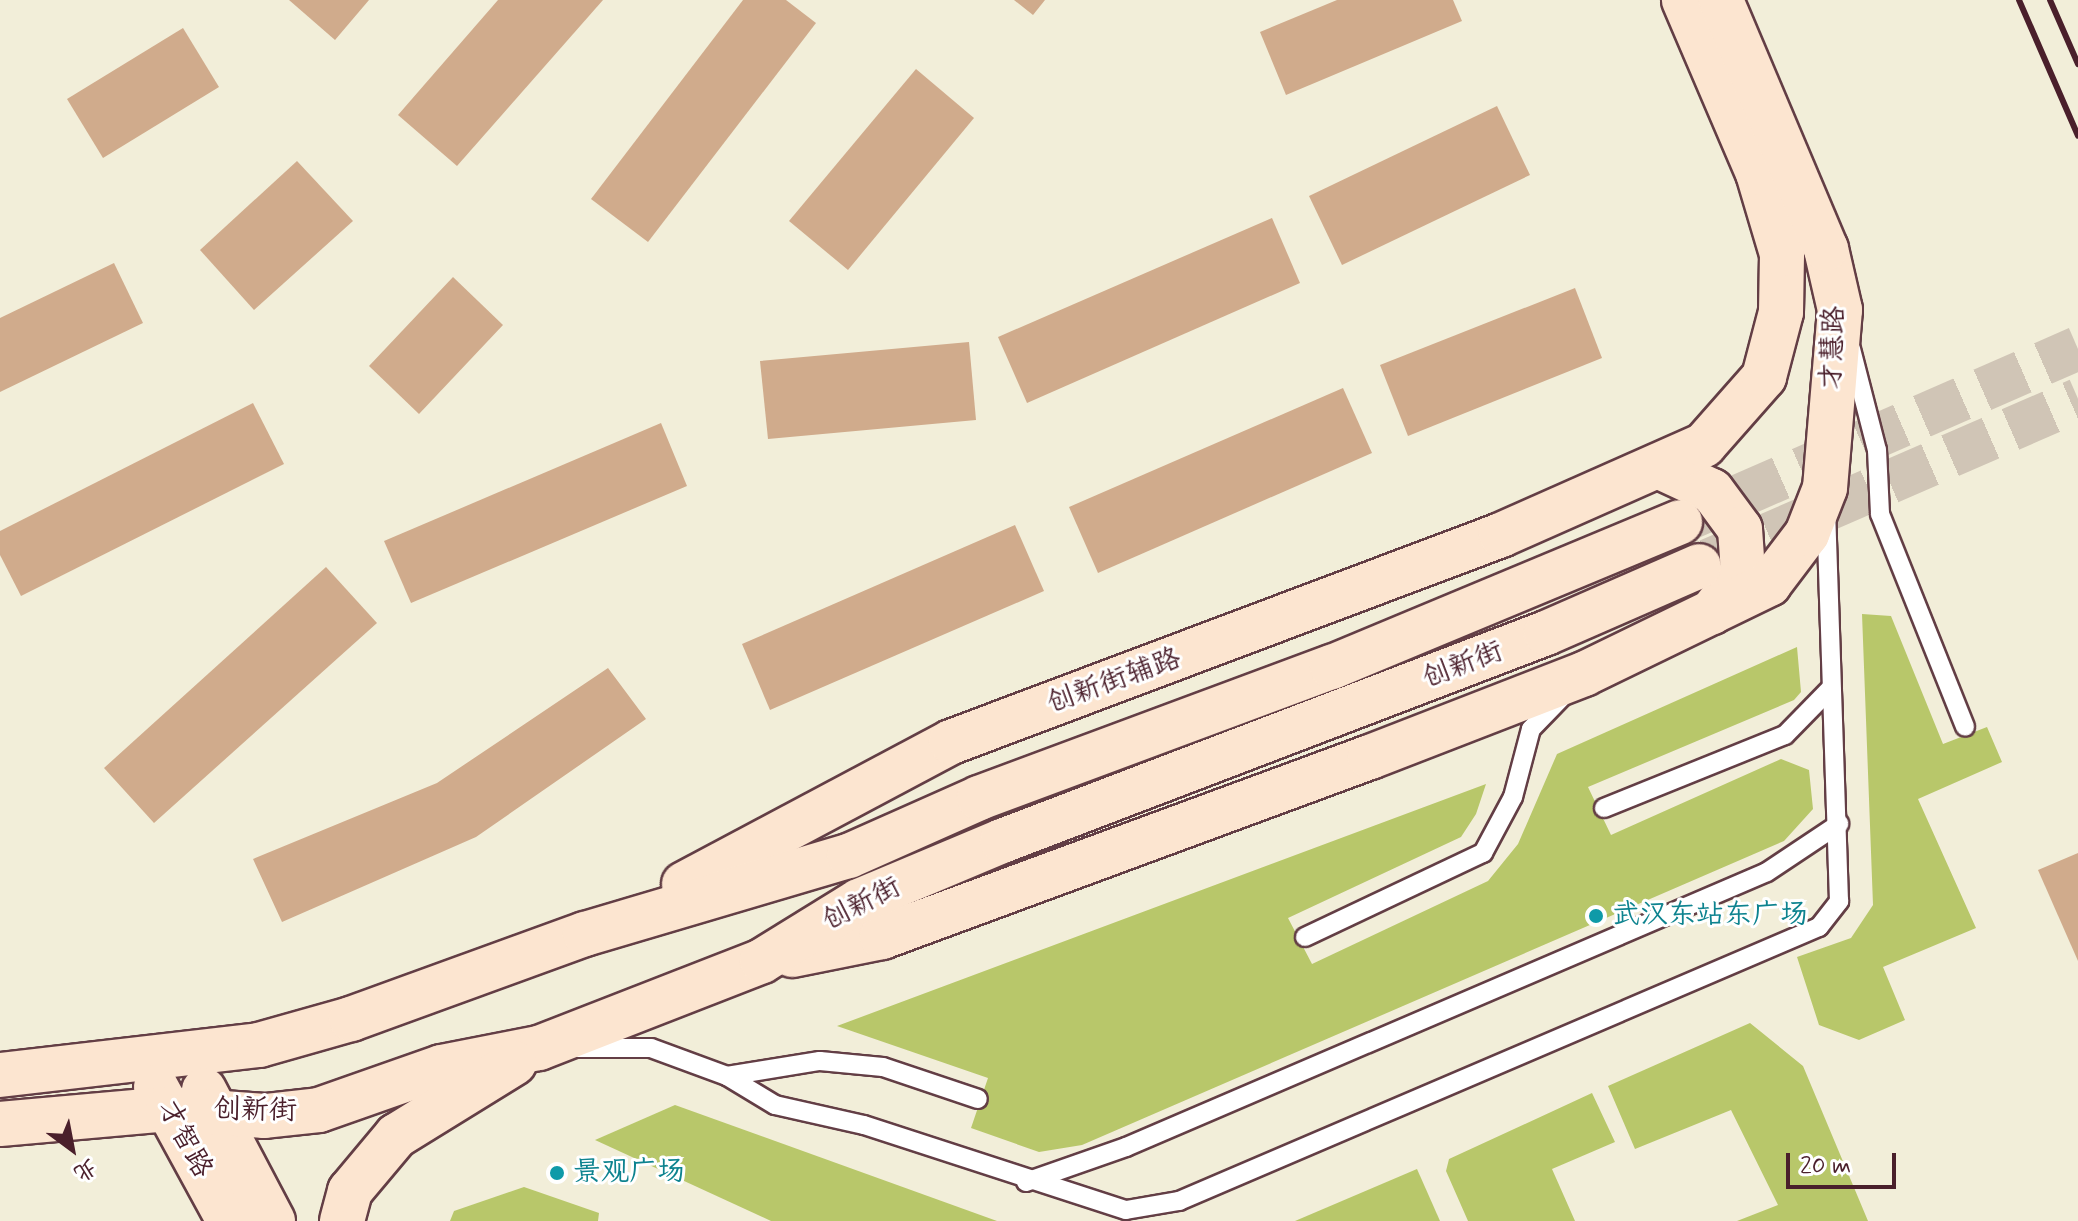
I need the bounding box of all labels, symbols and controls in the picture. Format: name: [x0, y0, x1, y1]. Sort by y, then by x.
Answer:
street label: 才慧路: [1816, 305, 1852, 391]
street label: 创新街: [1418, 635, 1508, 697]
street label: 创新街辅路: [1042, 642, 1186, 722]
street label: 创新街: [817, 871, 907, 939]
place label: 武汉东站东广场: [1612, 899, 1808, 933]
marker: 武汉东站东广场: [1587, 907, 1605, 925]
street label: 创新街: [213, 1093, 297, 1129]
street label: 才智路: [149, 1094, 219, 1184]
north arrow: [32, 1109, 112, 1189]
scale bar: [1790, 1137, 1900, 1187]
text: 20 m: [1800, 1151, 1851, 1182]
text: 北: [68, 1152, 101, 1187]
place label: 景观广场: [573, 1156, 685, 1190]
marker: 景观广场: [548, 1164, 566, 1182]

